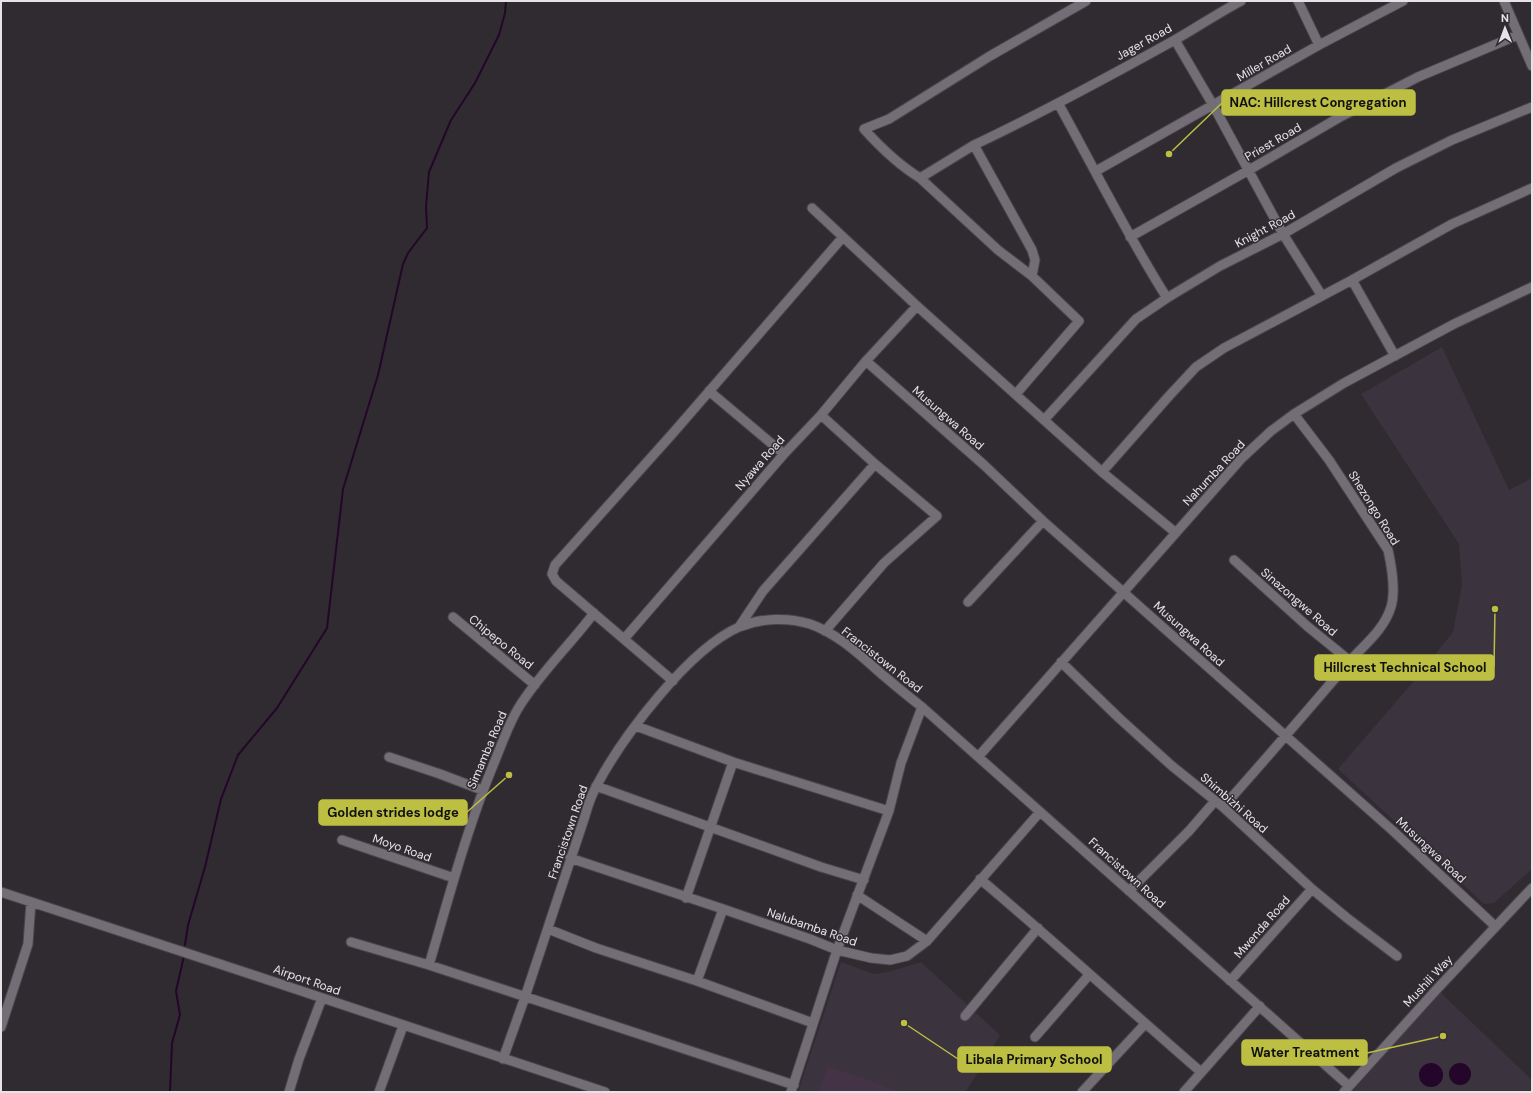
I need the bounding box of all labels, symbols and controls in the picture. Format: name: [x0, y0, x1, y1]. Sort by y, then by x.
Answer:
north arrow: [1485, 8, 1525, 48]
text: N: [1501, 11, 1509, 25]
street label: Jager Road: [1113, 20, 1175, 64]
street label: Miller Road: [1234, 41, 1294, 85]
callout: NAC: Hillcrest Congregation: [1222, 90, 1415, 115]
text: NAC: Hillcrest Congregation: [1230, 94, 1406, 111]
street label: Priest Road: [1242, 119, 1304, 165]
street label: Knight Road: [1232, 206, 1298, 252]
street label: Musungwa Road: [909, 382, 987, 454]
street label: Nyawa Road: [732, 432, 788, 494]
street label: Nahumba Road: [1179, 437, 1249, 509]
street label: Shezongo Road: [1345, 468, 1403, 548]
street label: Sinazongwe Road: [1257, 564, 1341, 640]
street label: Musungwa Road: [1150, 598, 1228, 670]
street label: Chipepo Road: [465, 611, 537, 673]
street label: Francistown Road: [838, 623, 926, 697]
callout: Hillcrest Technical School: [1315, 655, 1494, 680]
text: Hillcrest Technical School: [1323, 659, 1487, 676]
street label: Simamba Road: [463, 709, 511, 791]
street label: Shimbizhi Road: [1197, 769, 1271, 837]
street label: Francistown Road: [544, 783, 592, 881]
callout: Golden strides lodge: [319, 800, 467, 825]
text: Golden strides lodge: [327, 804, 459, 821]
street label: Musungwa Road: [1393, 813, 1469, 887]
street label: Moyo Road: [371, 830, 433, 866]
street label: Francistown Road: [1085, 834, 1169, 912]
street label: Mwenda Road: [1230, 892, 1294, 962]
street label: Nalubamba Road: [765, 904, 859, 950]
street label: Mushili Way: [1400, 951, 1456, 1010]
street label: Airport Road: [271, 961, 343, 999]
callout: Water Treatment: [1242, 1040, 1367, 1065]
text: Water Treatment: [1251, 1044, 1359, 1061]
callout: Libala Primary School: [958, 1047, 1111, 1072]
text: Libala Primary School: [965, 1051, 1103, 1068]

